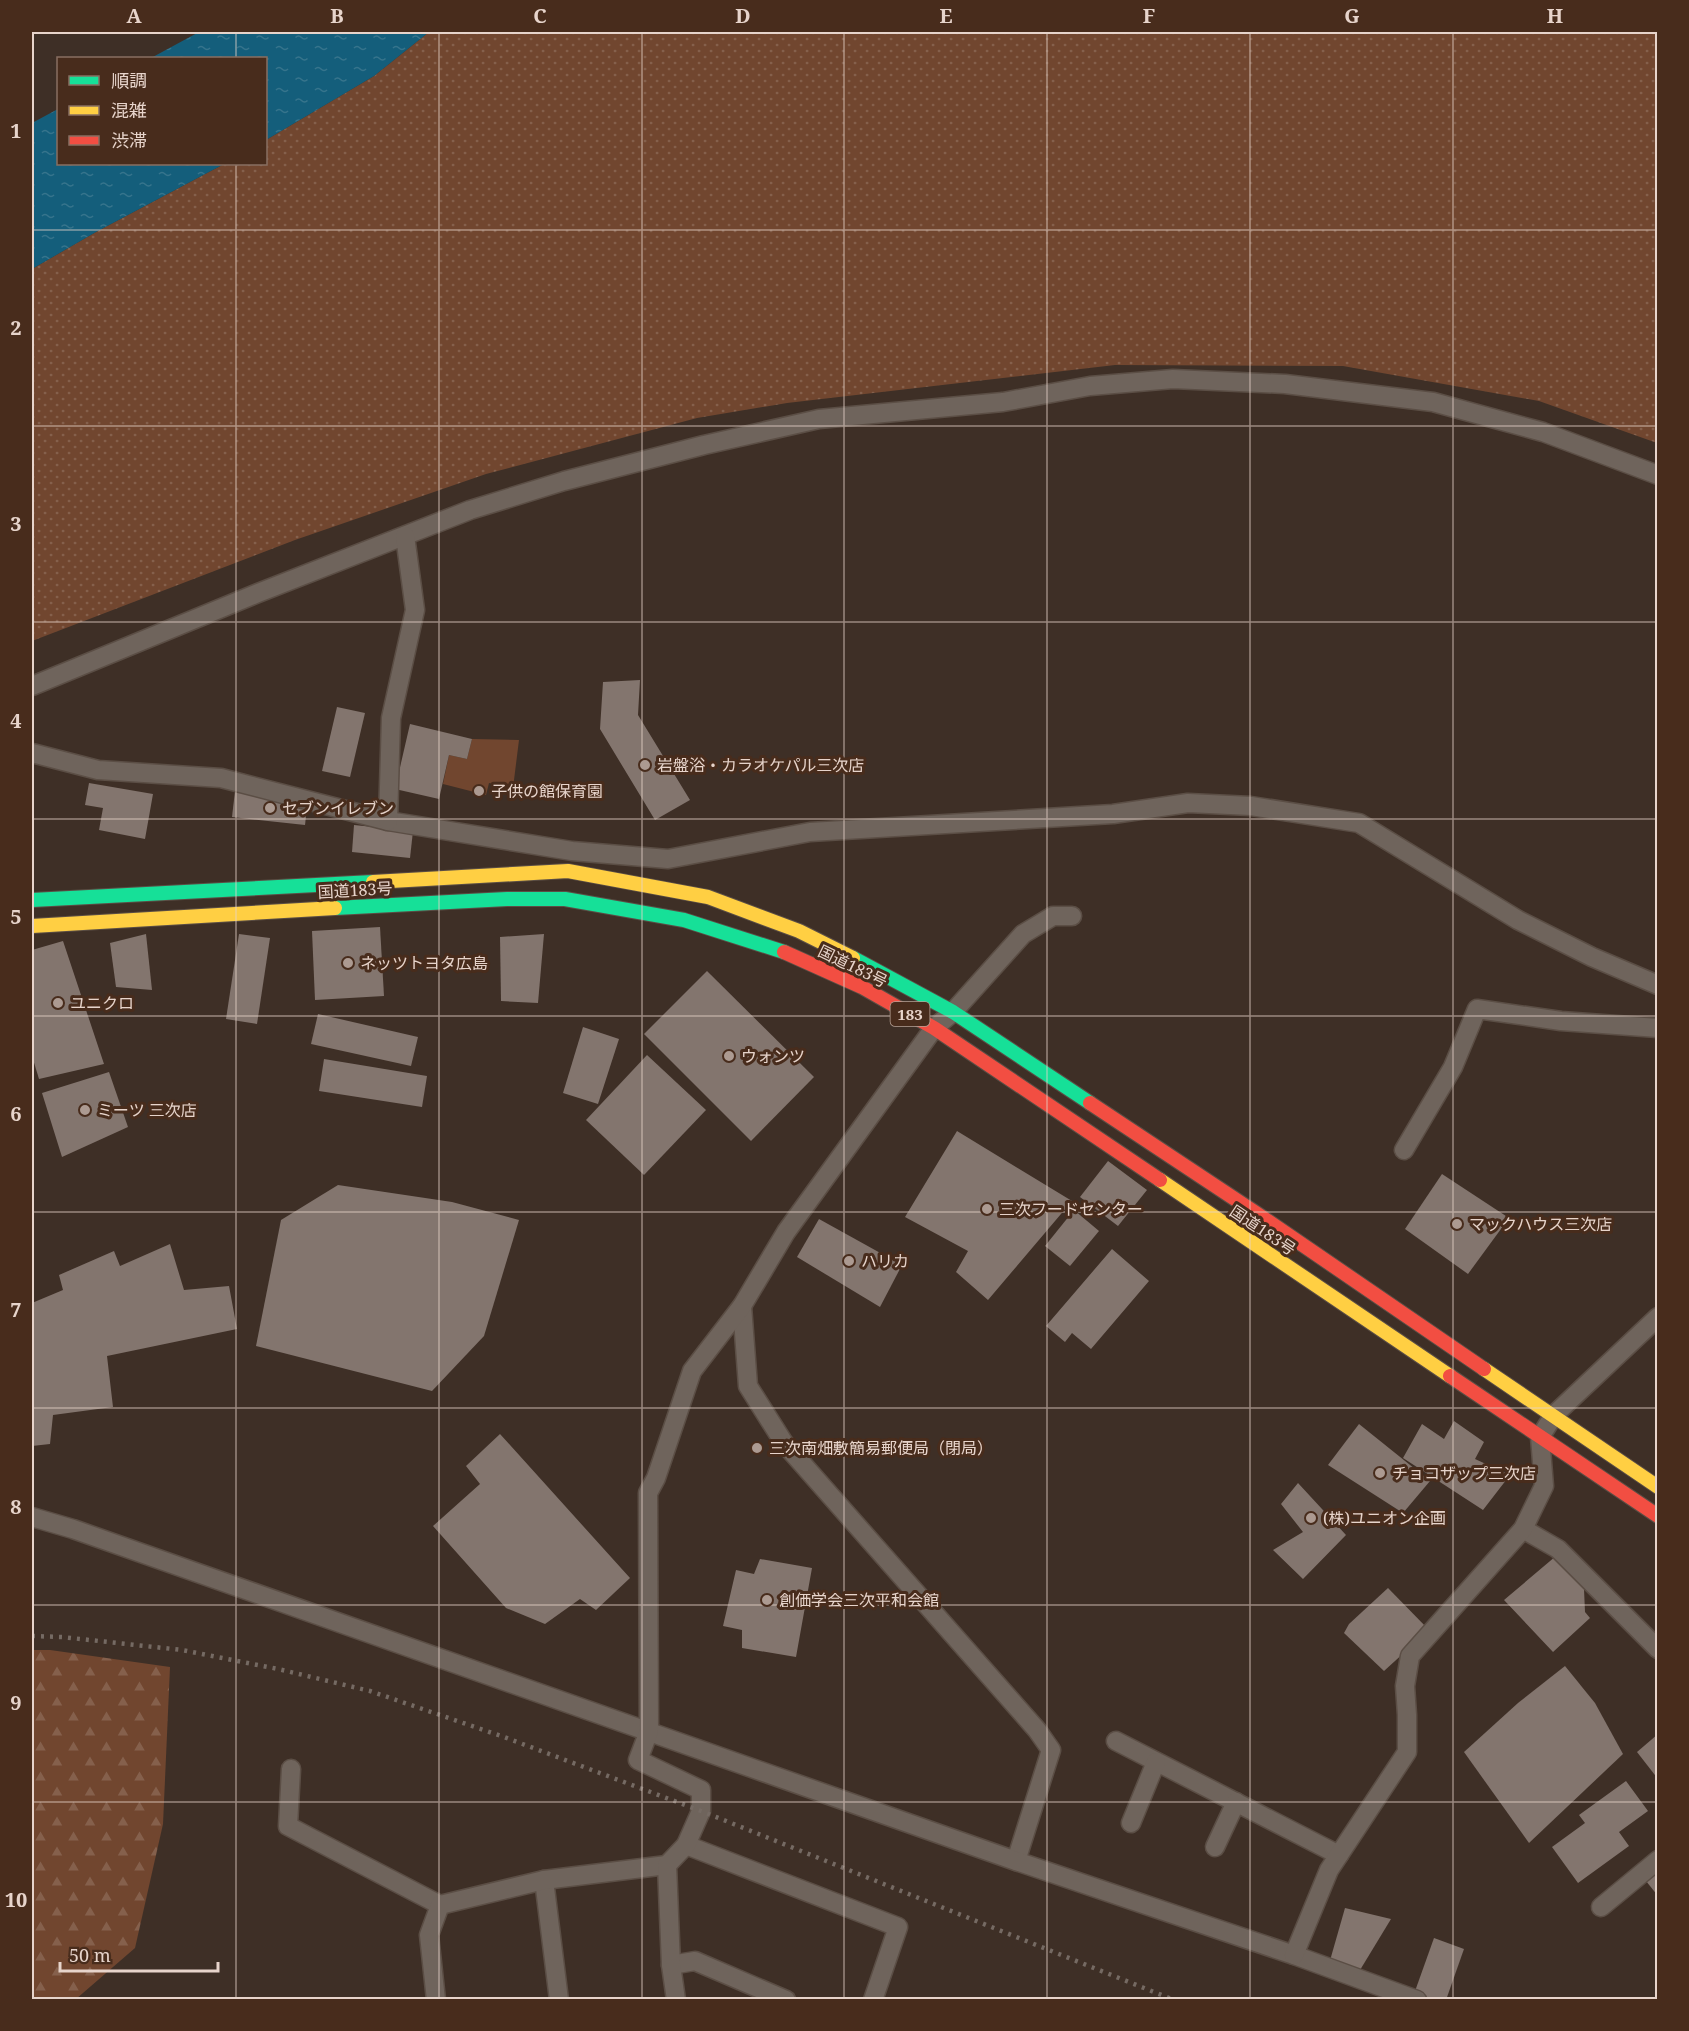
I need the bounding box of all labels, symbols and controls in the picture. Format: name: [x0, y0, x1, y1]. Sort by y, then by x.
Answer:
text: A: [126, 2, 142, 29]
text: B: [330, 2, 344, 29]
text: C: [533, 2, 547, 29]
text: D: [735, 2, 751, 29]
text: E: [939, 2, 953, 29]
text: F: [1143, 2, 1155, 29]
text: G: [1344, 2, 1360, 29]
text: H: [1547, 2, 1563, 29]
legend: [57, 57, 267, 165]
text: 順調: [111, 68, 147, 92]
text: 混雑: [111, 98, 147, 122]
text: 1: [10, 117, 22, 144]
text: 渋滞: [111, 128, 147, 152]
text: 2: [10, 314, 22, 341]
text: 3: [10, 510, 22, 537]
text: 4: [10, 707, 22, 734]
place label: 岩盤浴・カラオケパル三次店: [657, 754, 864, 776]
marker: 岩盤浴・カラオケパル三次店: [638, 758, 652, 772]
place label: 子供の館保育園: [491, 780, 603, 802]
marker: 子供の館保育園: [472, 784, 486, 798]
place label: セブンイレブン: [282, 797, 394, 819]
marker: セブンイレブン: [263, 801, 277, 815]
street label: 国道183号: [317, 877, 393, 903]
text: 5: [10, 903, 22, 930]
street label: 国道183号: [815, 940, 891, 992]
place label: ネッツトヨタ広島: [360, 952, 488, 974]
marker: ネッツトヨタ広島: [341, 956, 355, 970]
place label: ユニクロ: [70, 992, 134, 1014]
marker: ユニクロ: [51, 996, 65, 1010]
road number: 183: [890, 1002, 930, 1026]
place label: ウォンツ: [741, 1045, 805, 1067]
marker: ウォンツ: [722, 1049, 736, 1063]
place label: ミーツ 三次店: [97, 1099, 197, 1121]
text: 6: [10, 1100, 22, 1127]
marker: ミーツ 三次店: [78, 1103, 92, 1117]
place label: 三次フードセンター: [999, 1198, 1143, 1220]
street label: 国道183号: [1226, 1200, 1300, 1260]
marker: 三次フードセンター: [980, 1202, 994, 1216]
place label: マックハウス三次店: [1469, 1213, 1612, 1235]
marker: マックハウス三次店: [1450, 1217, 1464, 1231]
place label: ハリカ: [861, 1250, 909, 1272]
marker: ハリカ: [842, 1254, 856, 1268]
text: 7: [10, 1296, 22, 1323]
place label: 三次南畑敷簡易郵便局（閉局）: [769, 1437, 993, 1459]
marker: 三次南畑敷簡易郵便局（閉局）: [750, 1441, 764, 1455]
place label: チョコザップ三次店: [1392, 1462, 1536, 1484]
marker: チョコザップ三次店: [1373, 1466, 1387, 1480]
text: 8: [10, 1493, 22, 1520]
place label: (株)ユニオン企画: [1323, 1507, 1446, 1529]
marker: (株)ユニオン企画: [1304, 1511, 1318, 1525]
place label: 創価学会三次平和会館: [779, 1589, 939, 1611]
marker: 創価学会三次平和会館: [760, 1593, 774, 1607]
text: 9: [10, 1689, 22, 1716]
text: 10: [5, 1886, 27, 1913]
scale bar: [60, 1935, 218, 1973]
text: 50 m: [69, 1943, 111, 1967]

